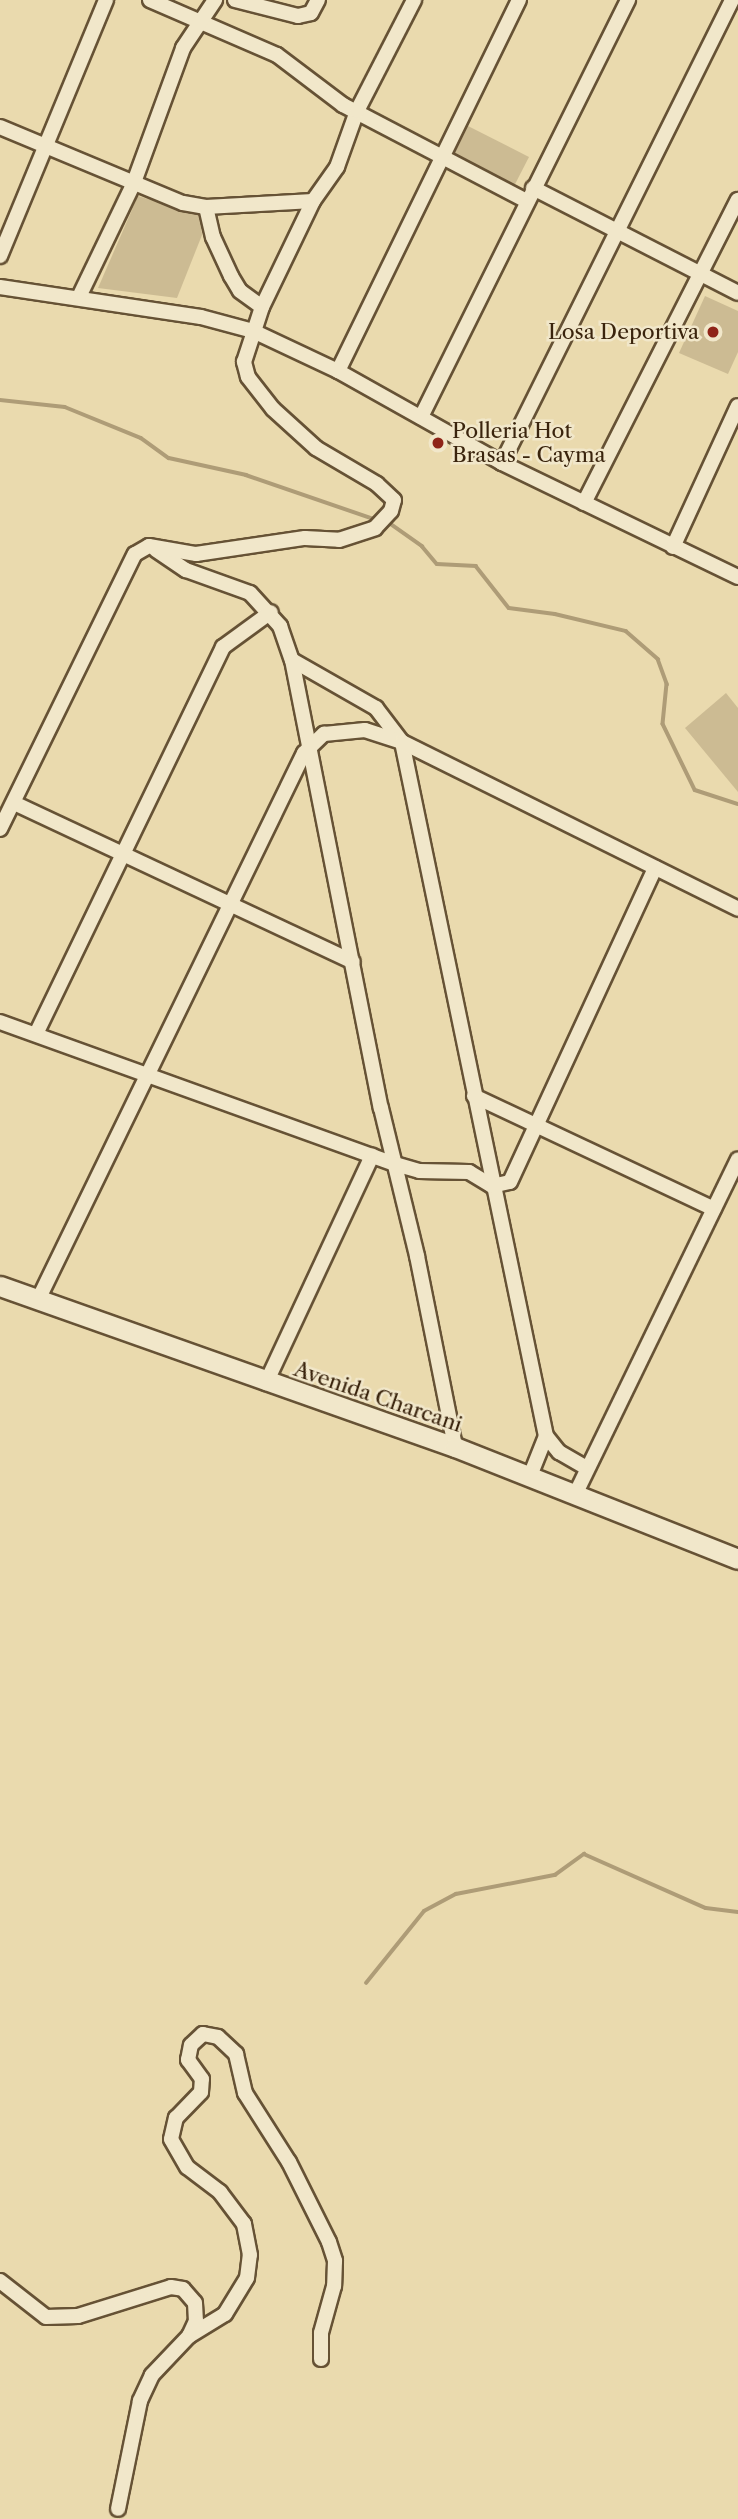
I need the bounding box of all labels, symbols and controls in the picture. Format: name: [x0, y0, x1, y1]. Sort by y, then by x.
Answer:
place label: Losa Deportiva: [548, 319, 699, 345]
marker: Losa Deportiva: [705, 324, 721, 340]
place label: Polleria Hot Brasas - Cayma: [452, 418, 606, 468]
marker: Polleria Hot Brasas - Cayma: [430, 435, 446, 451]
street label: Avenida Charcani: [290, 1356, 466, 1438]

